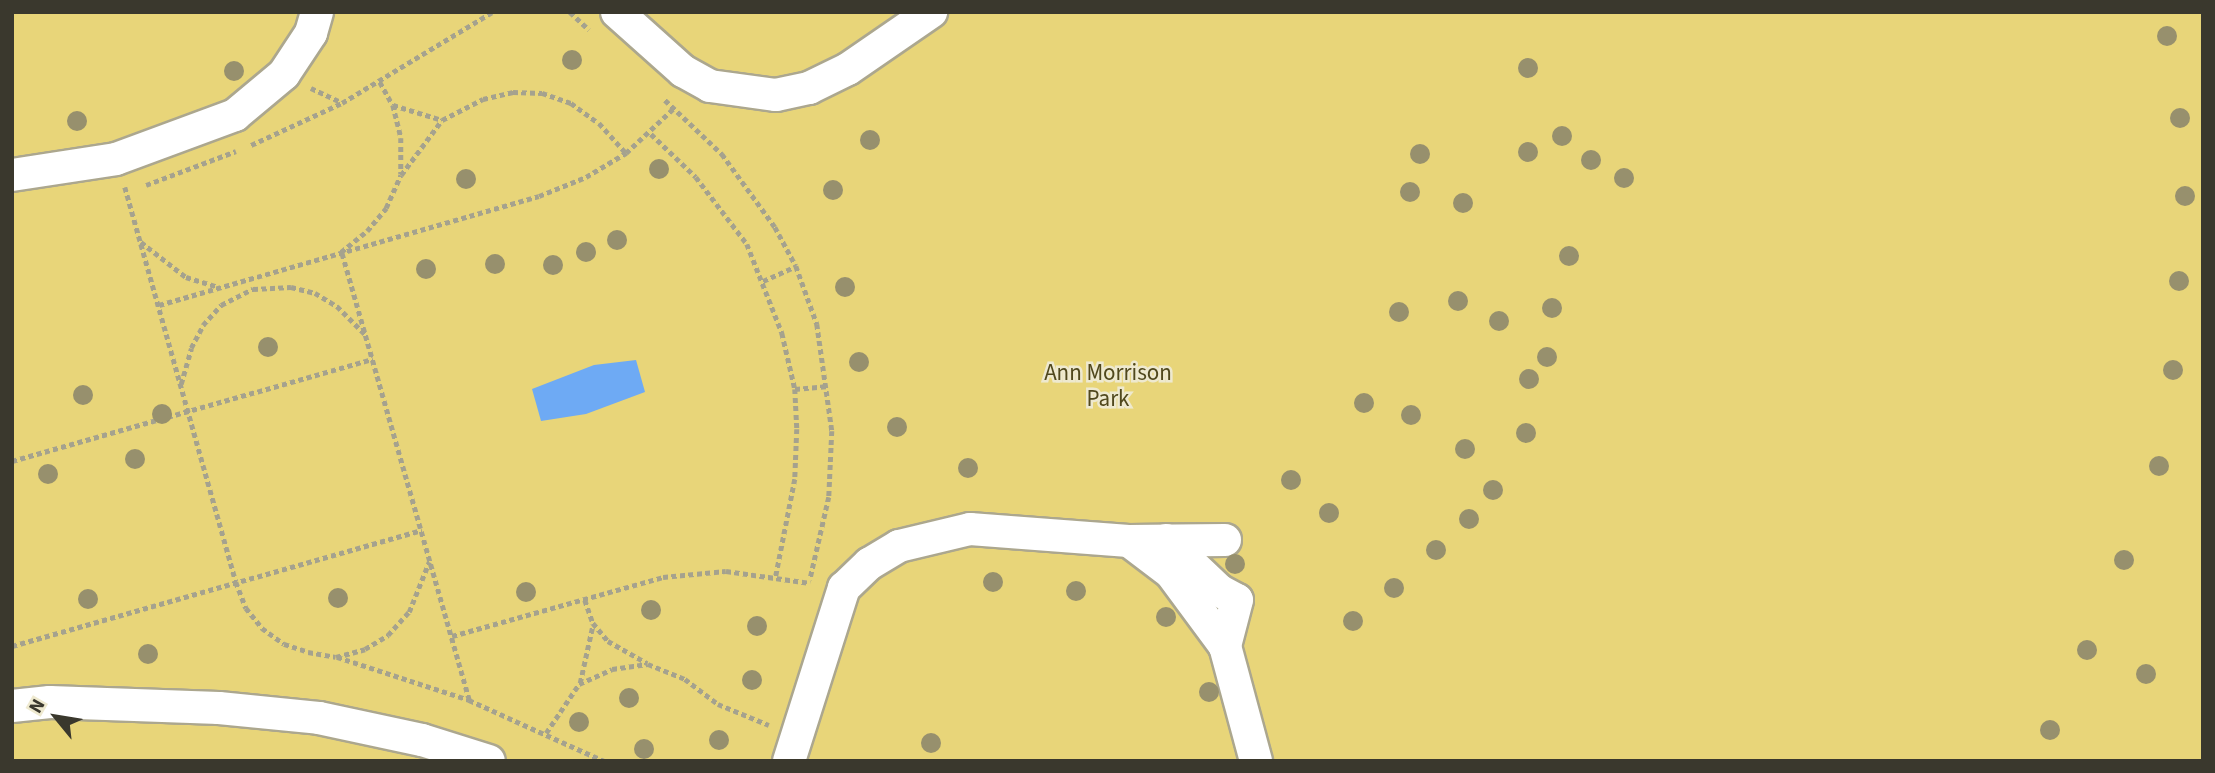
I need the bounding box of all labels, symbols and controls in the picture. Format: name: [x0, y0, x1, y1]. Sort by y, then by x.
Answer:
park label: Ann Morrison Park: [1044, 359, 1172, 413]
north arrow: [21, 682, 91, 752]
text: N: [23, 694, 52, 718]

